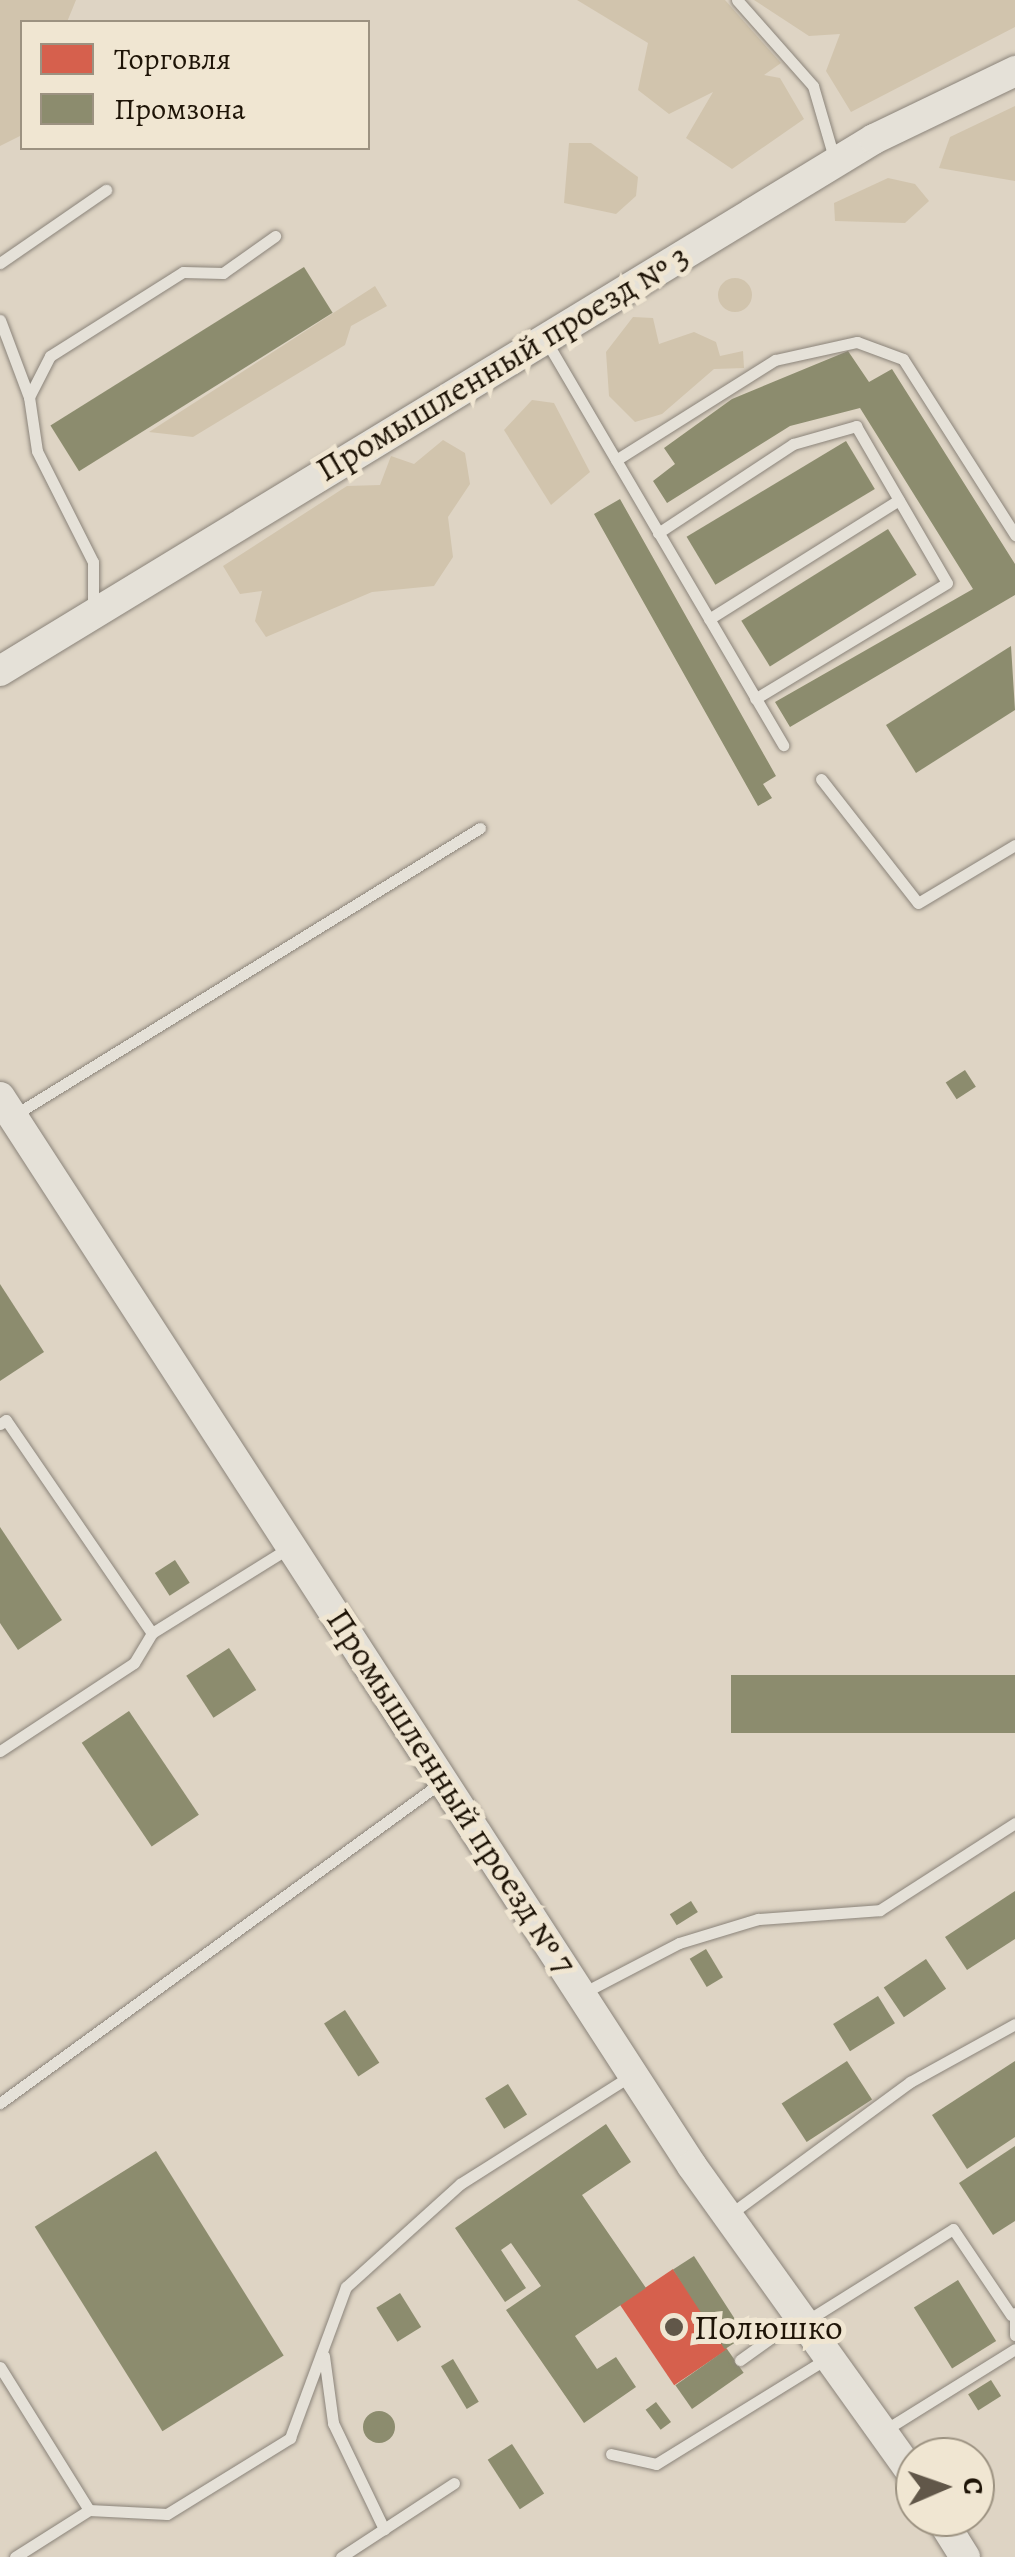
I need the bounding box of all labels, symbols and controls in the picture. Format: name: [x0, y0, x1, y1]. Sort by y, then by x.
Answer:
legend: [20, 20, 370, 150]
text: Торговля: [114, 39, 231, 79]
text: Промзона: [114, 89, 246, 129]
street label: Промышленный проезд № 3: [308, 234, 696, 490]
street label: Промышленный проезд № 7: [318, 1600, 586, 1982]
place label: Полюшко: [694, 2306, 843, 2348]
marker: Полюшко: [663, 2316, 685, 2338]
north arrow: [895, 2437, 995, 2537]
text: С: [954, 2477, 992, 2495]

